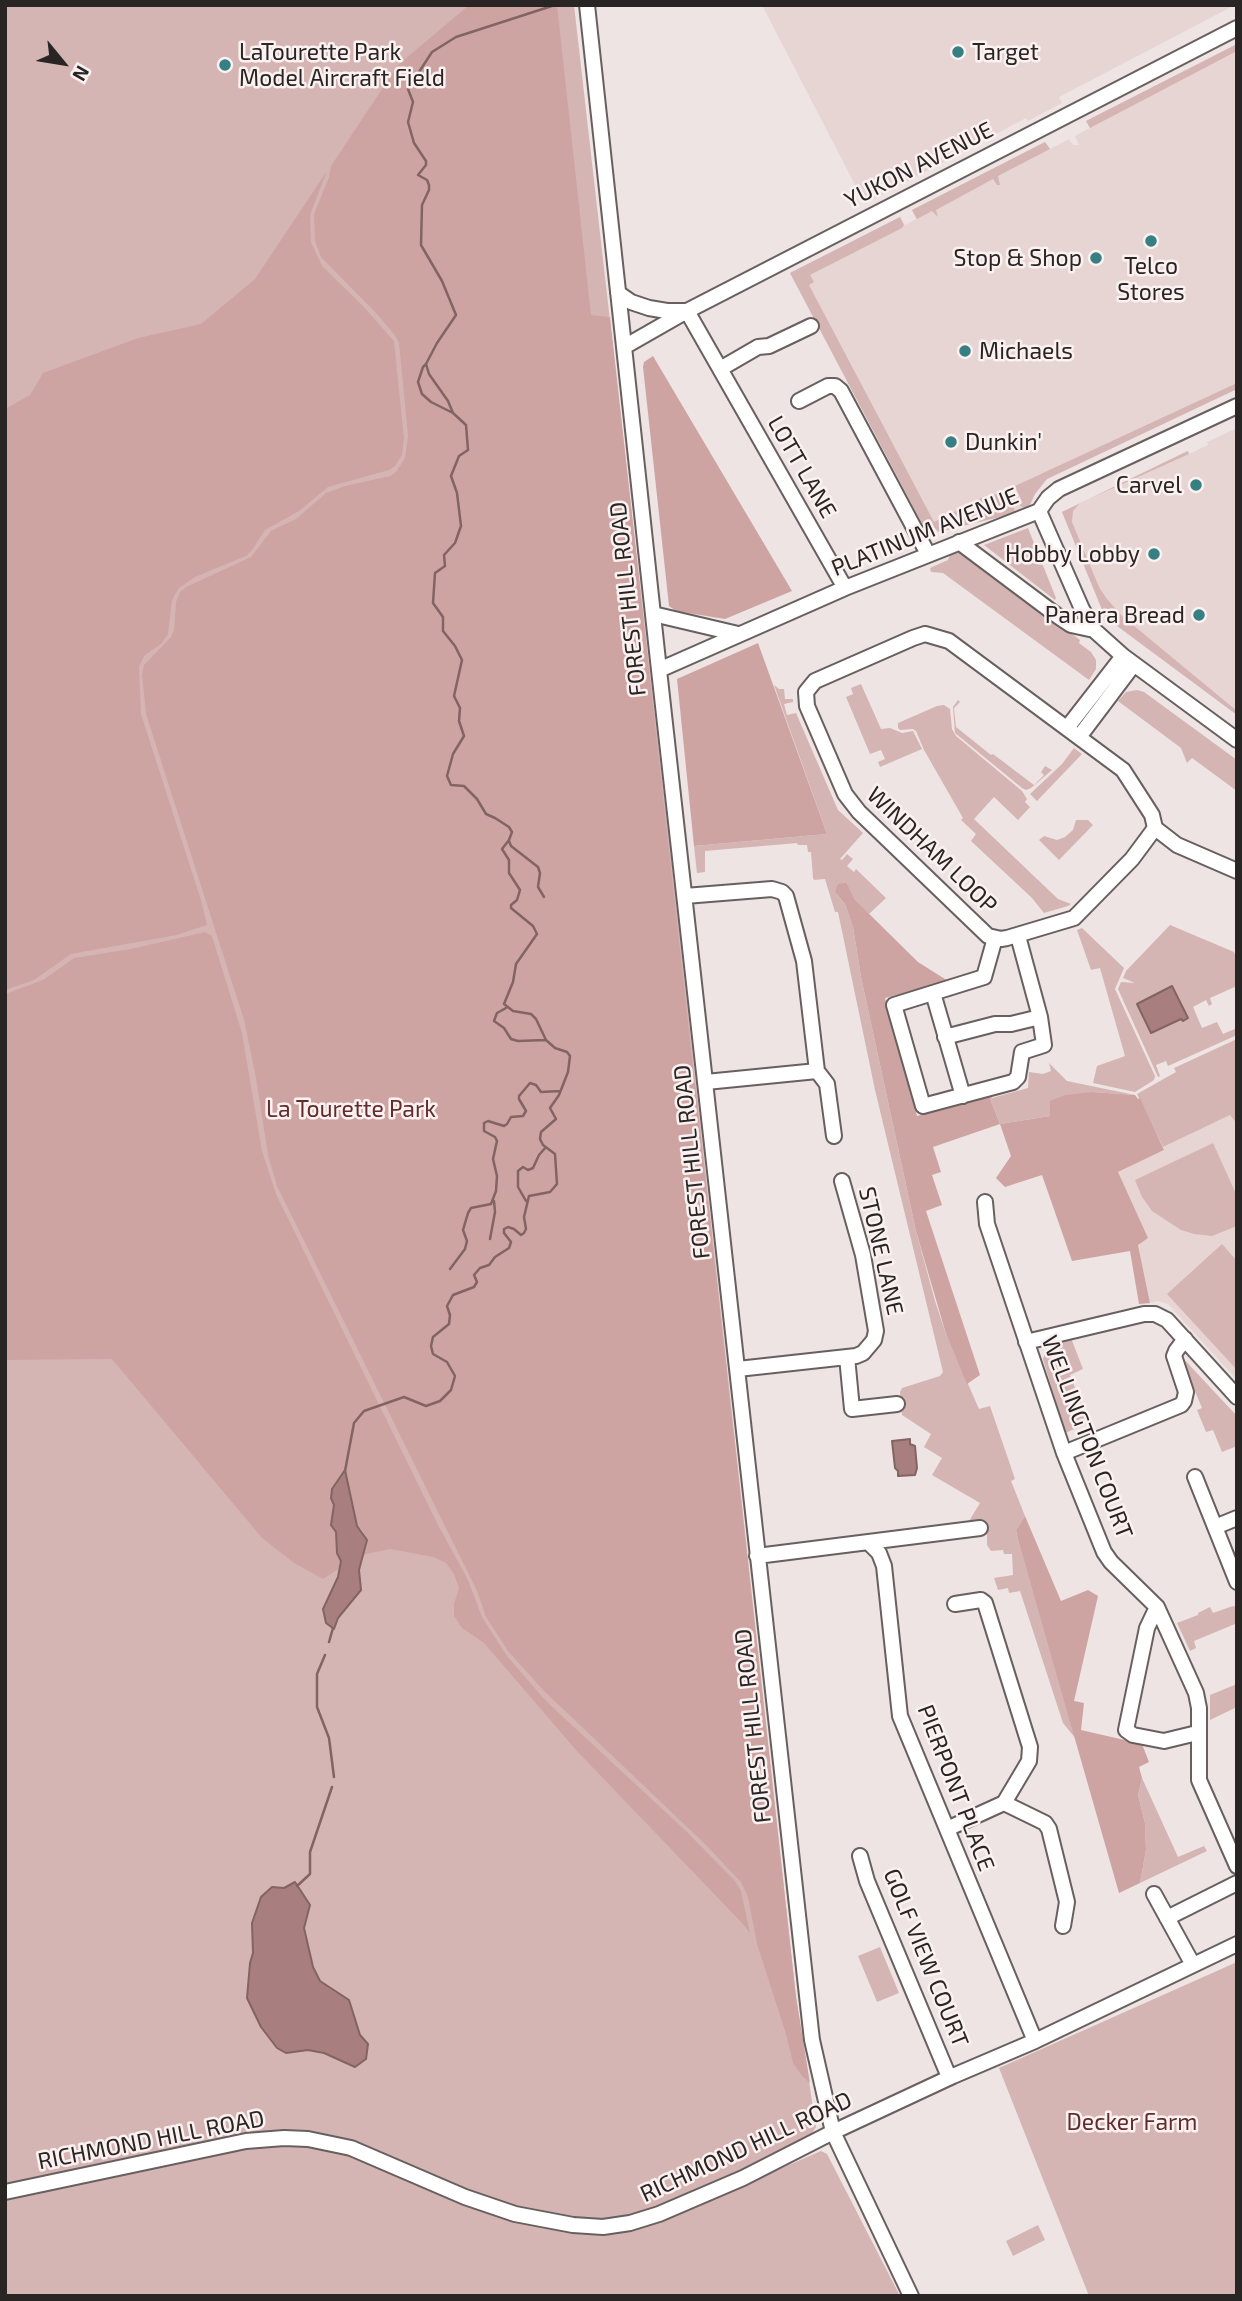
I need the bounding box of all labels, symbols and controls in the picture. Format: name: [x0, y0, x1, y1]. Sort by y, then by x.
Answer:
north arrow: [28, 28, 98, 98]
place label: LaTourette Park Model Aircraft Field: [239, 38, 445, 92]
place label: Target: [972, 38, 1039, 66]
marker: Target: [950, 44, 966, 60]
marker: LaTourette Park Model Aircraft Field: [217, 57, 233, 73]
text: N: [68, 62, 95, 85]
street label: YUKON AVENUE: [840, 116, 998, 214]
marker: Telco Stores: [1143, 233, 1159, 249]
place label: Stop & Shop: [953, 244, 1082, 272]
marker: Stop & Shop: [1088, 250, 1104, 266]
place label: Telco Stores: [1117, 252, 1185, 306]
place label: Michaels: [979, 337, 1073, 365]
marker: Michaels: [957, 343, 973, 359]
street label: LOTT LANE: [762, 411, 842, 523]
place label: Dunkin': [965, 428, 1042, 456]
marker: Dunkin': [943, 434, 959, 450]
place label: Carvel: [1116, 471, 1182, 499]
marker: Carvel: [1188, 477, 1204, 493]
street label: PLATINUM AVENUE: [827, 482, 1023, 582]
street label: FOREST HILL ROAD: [604, 500, 652, 698]
place label: Hobby Lobby: [1005, 540, 1140, 568]
marker: Hobby Lobby: [1146, 546, 1162, 562]
place label: Panera Bread: [1045, 601, 1185, 629]
marker: Panera Bread: [1191, 607, 1207, 623]
street label: WINDHAM LOOP: [861, 781, 1003, 919]
street label: FOREST HILL ROAD: [668, 1063, 716, 1261]
park label: La Tourette Park: [266, 1095, 436, 1123]
street label: STONE LANE: [853, 1184, 909, 1318]
street label: WELLINGTON COURT: [1035, 1331, 1139, 1543]
street label: FOREST HILL ROAD: [729, 1627, 777, 1825]
street label: PIERPONT PLACE: [912, 1701, 1000, 1875]
street label: GOLF VIEW COURT: [878, 1865, 974, 2051]
street label: RICHMOND HILL ROAD: [636, 2086, 856, 2208]
street label: RICHMOND HILL ROAD: [35, 2105, 267, 2175]
park label: Decker Farm: [1067, 2108, 1197, 2136]

